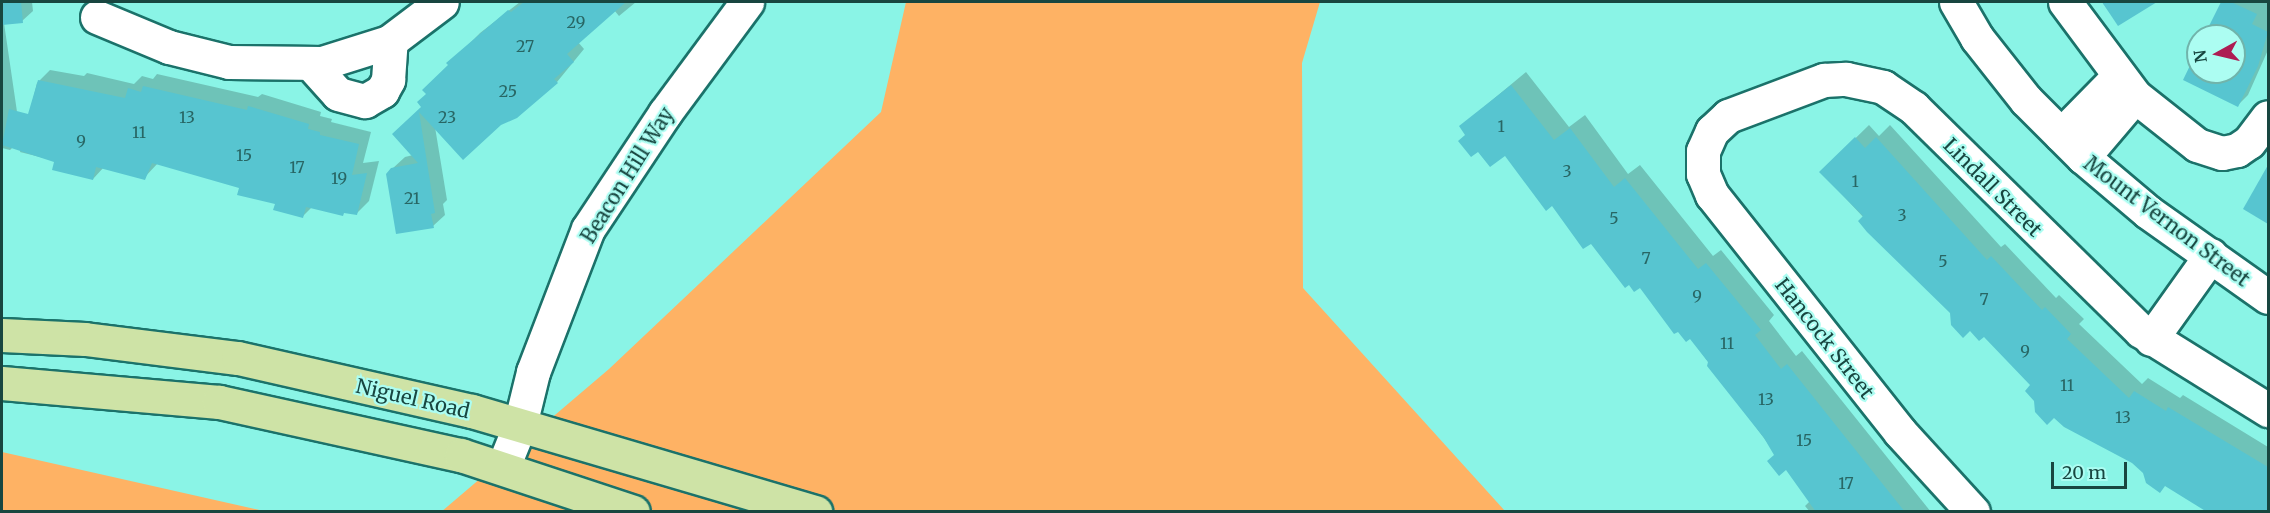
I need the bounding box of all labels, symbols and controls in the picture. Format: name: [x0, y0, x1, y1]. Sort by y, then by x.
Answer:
house number: 29: [567, 12, 585, 32]
north arrow: [2186, 24, 2246, 84]
house number: 27: [516, 36, 534, 56]
text: N: [2189, 49, 2211, 64]
house number: 25: [499, 81, 517, 101]
street label: Beacon Hill Way: [576, 103, 678, 247]
house number: 13: [179, 107, 195, 127]
house number: 23: [438, 107, 456, 127]
house number: 1: [1497, 116, 1505, 136]
house number: 11: [132, 122, 146, 142]
house number: 9: [76, 131, 86, 151]
street label: Lindall Street: [1939, 133, 2047, 241]
house number: 15: [236, 145, 252, 165]
street label: Mount Vernon Street: [2080, 151, 2254, 291]
house number: 17: [289, 157, 305, 177]
house number: 3: [1562, 161, 1572, 181]
house number: 19: [331, 168, 347, 188]
house number: 1: [1851, 171, 1859, 191]
house number: 21: [404, 188, 420, 208]
house number: 3: [1897, 205, 1907, 225]
house number: 5: [1609, 208, 1619, 228]
house number: 7: [1641, 248, 1651, 268]
house number: 5: [1938, 251, 1948, 271]
street label: Hancock Street: [1770, 273, 1880, 403]
house number: 9: [1692, 286, 1702, 306]
house number: 7: [1979, 289, 1989, 309]
house number: 11: [1720, 333, 1734, 353]
house number: 9: [2020, 341, 2030, 361]
street label: Niguel Road: [354, 373, 472, 423]
house number: 11: [2060, 375, 2074, 395]
house number: 13: [1758, 389, 1774, 409]
house number: 13: [2115, 407, 2131, 427]
house number: 15: [1796, 430, 1812, 450]
scale bar: [2054, 450, 2130, 488]
text: 20 m: [2062, 461, 2106, 484]
house number: 17: [1838, 473, 1854, 493]

